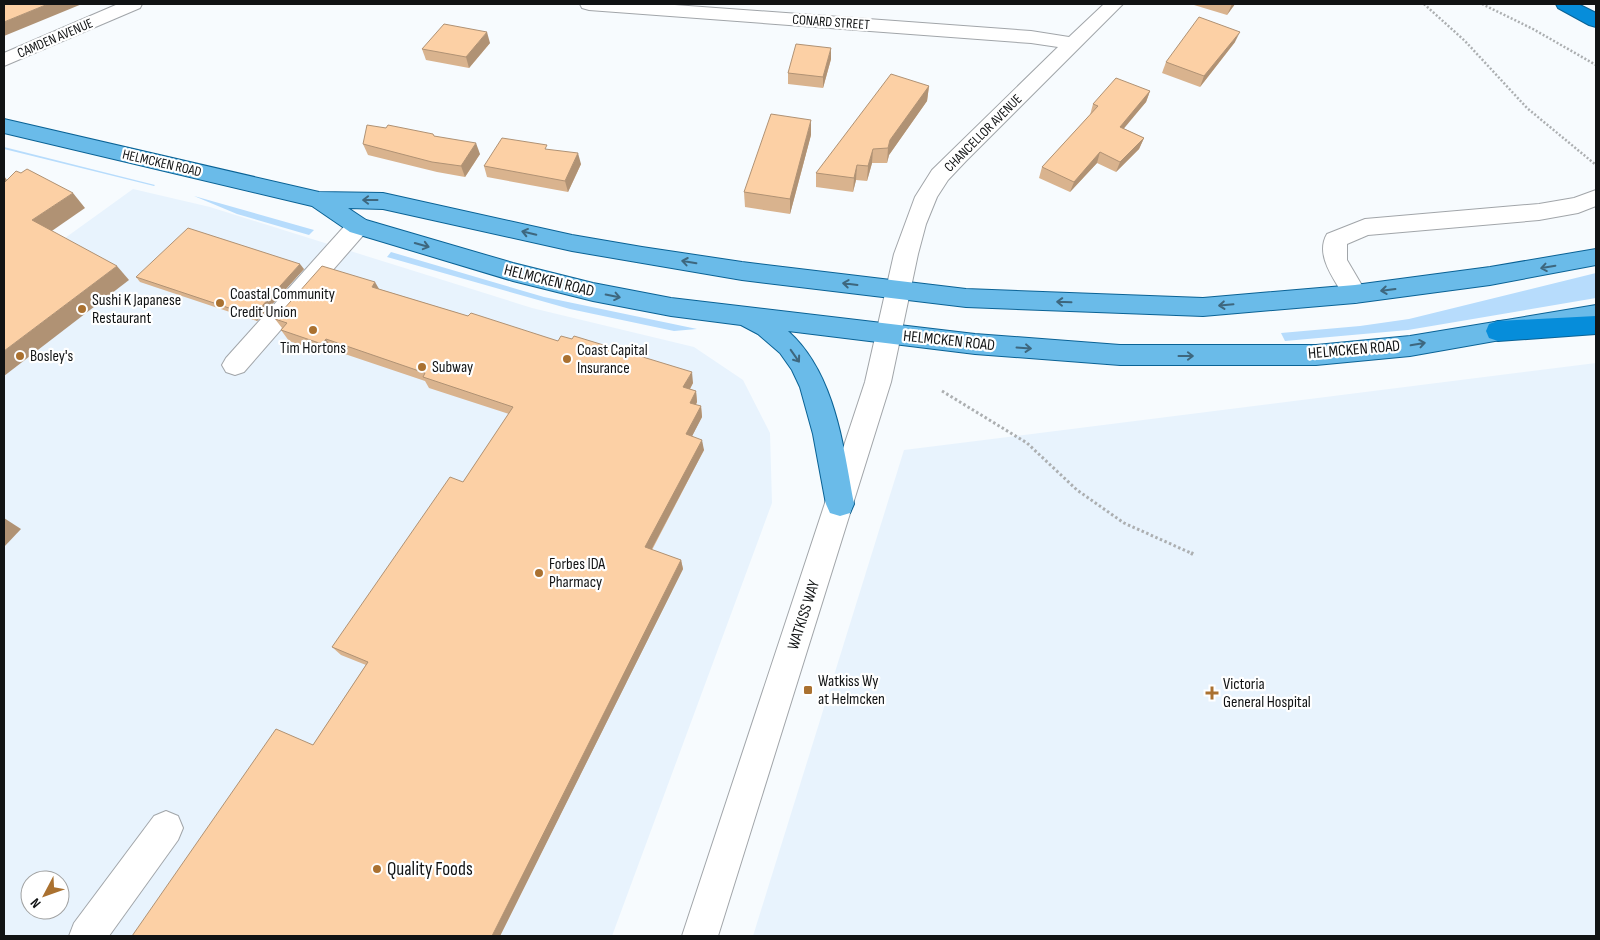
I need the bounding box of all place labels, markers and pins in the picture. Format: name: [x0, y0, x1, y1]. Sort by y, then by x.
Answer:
place label: Coastal Community Credit Union: [230, 285, 335, 322]
place label: Sushi K Japanese Restaurant: [92, 291, 181, 328]
marker: Coastal Community Credit Union: [214, 297, 226, 309]
marker: Sushi K Japanese Restaurant: [76, 303, 88, 315]
marker: Tim Hortons: [307, 324, 319, 336]
place label: Tim Hortons: [280, 339, 346, 358]
place label: Coast Capital Insurance: [577, 341, 648, 378]
place label: Bosley's: [30, 347, 73, 366]
marker: Bosley's: [14, 350, 26, 362]
marker: Coast Capital Insurance: [561, 353, 573, 365]
place label: Subway: [432, 358, 473, 377]
marker: Subway: [416, 361, 428, 373]
place label: Forbes IDA Pharmacy: [549, 555, 605, 592]
marker: Forbes IDA Pharmacy: [533, 567, 545, 579]
place label: Watkiss Wy at Helmcken: [818, 672, 885, 709]
place label: Victoria General Hospital: [1223, 675, 1311, 712]
marker: Watkiss Wy at Helmcken: [802, 684, 814, 696]
marker: Victoria General Hospital: [1205, 686, 1219, 700]
place label: Quality Foods: [387, 858, 473, 881]
marker: Quality Foods: [371, 863, 383, 875]

